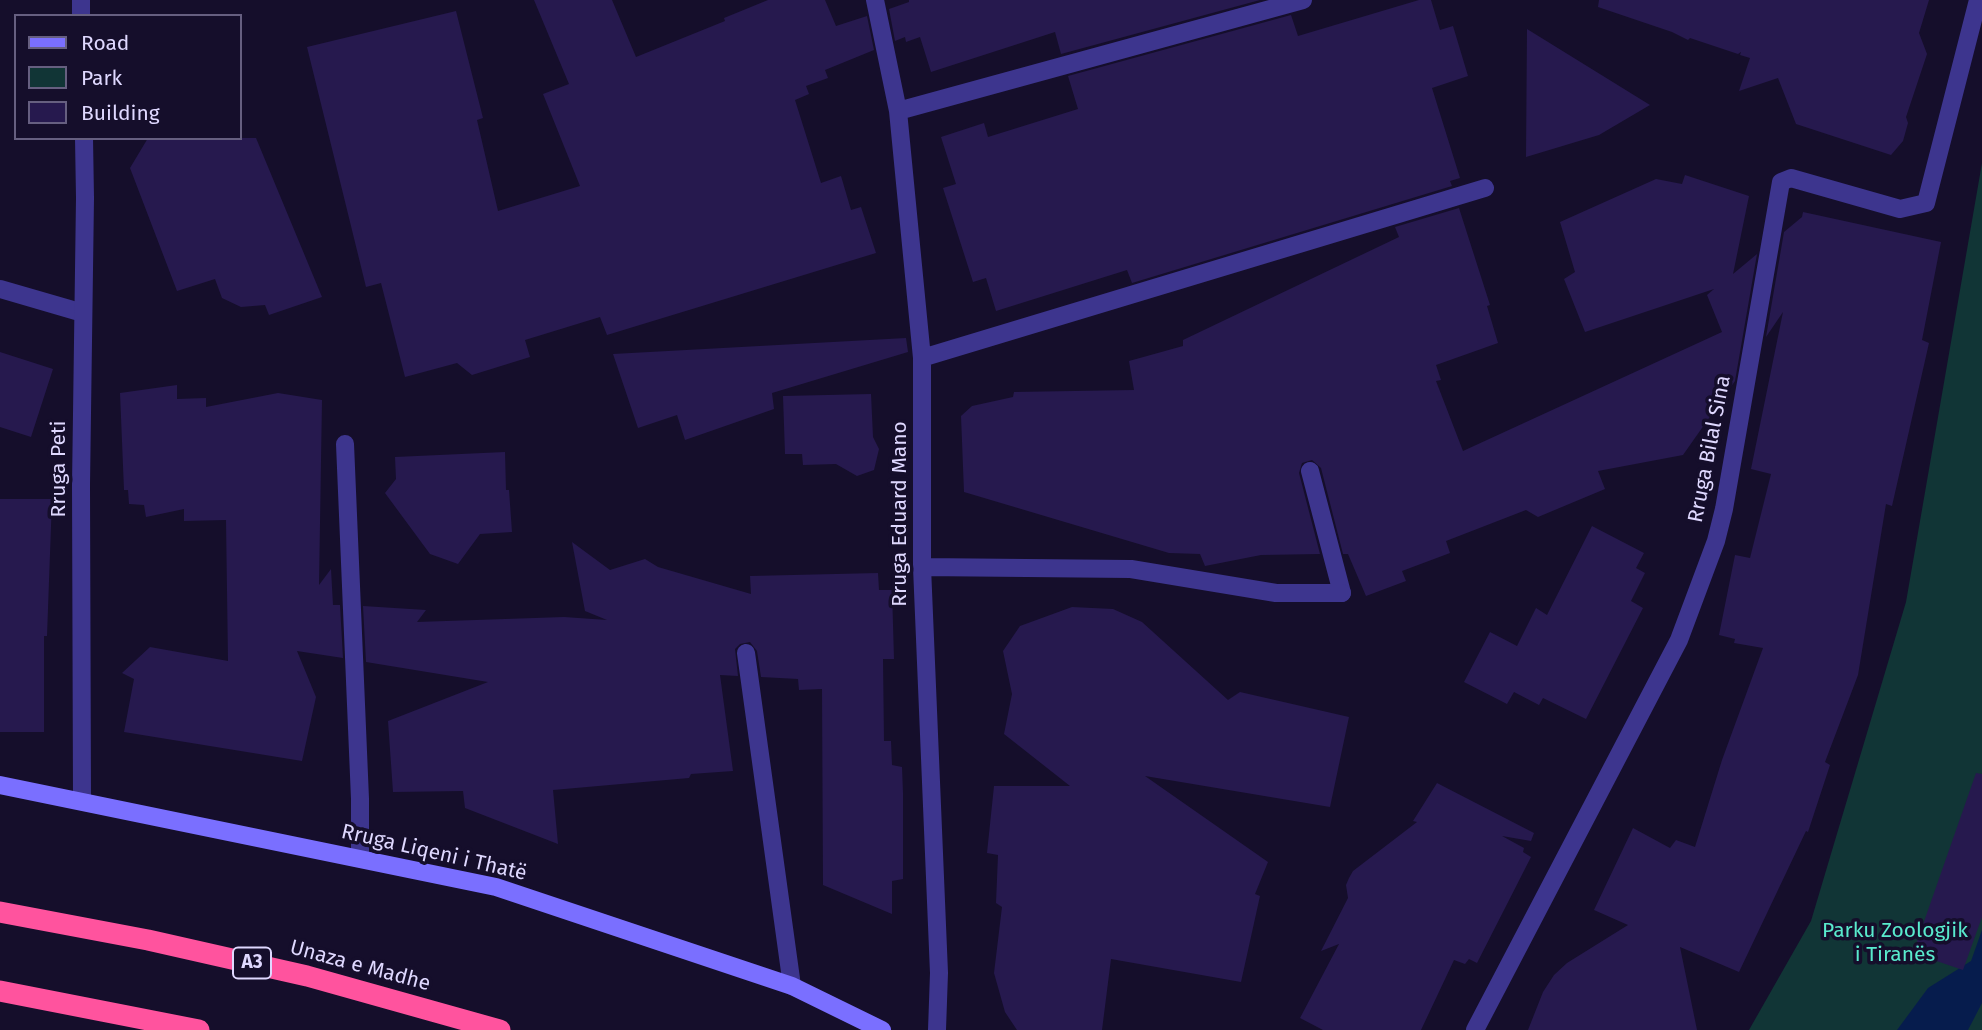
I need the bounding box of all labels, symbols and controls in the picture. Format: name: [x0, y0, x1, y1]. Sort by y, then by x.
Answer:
legend: [14, 14, 242, 140]
text: Road: [81, 30, 129, 56]
text: Park: [81, 65, 122, 91]
text: Building: [81, 100, 160, 126]
street label: Rruga Bilal Sina: [1683, 373, 1737, 525]
street label: Rruga Peti: [46, 420, 72, 518]
street label: Rruga Eduard Mano: [887, 421, 913, 607]
street label: Rruga Liqeni i Thatë: [339, 819, 529, 887]
park label: Parku Zoologjik i Tiranës: [1822, 918, 1968, 968]
street label: Unaza e Madhe: [287, 935, 433, 997]
road number: A3: [233, 948, 271, 979]

